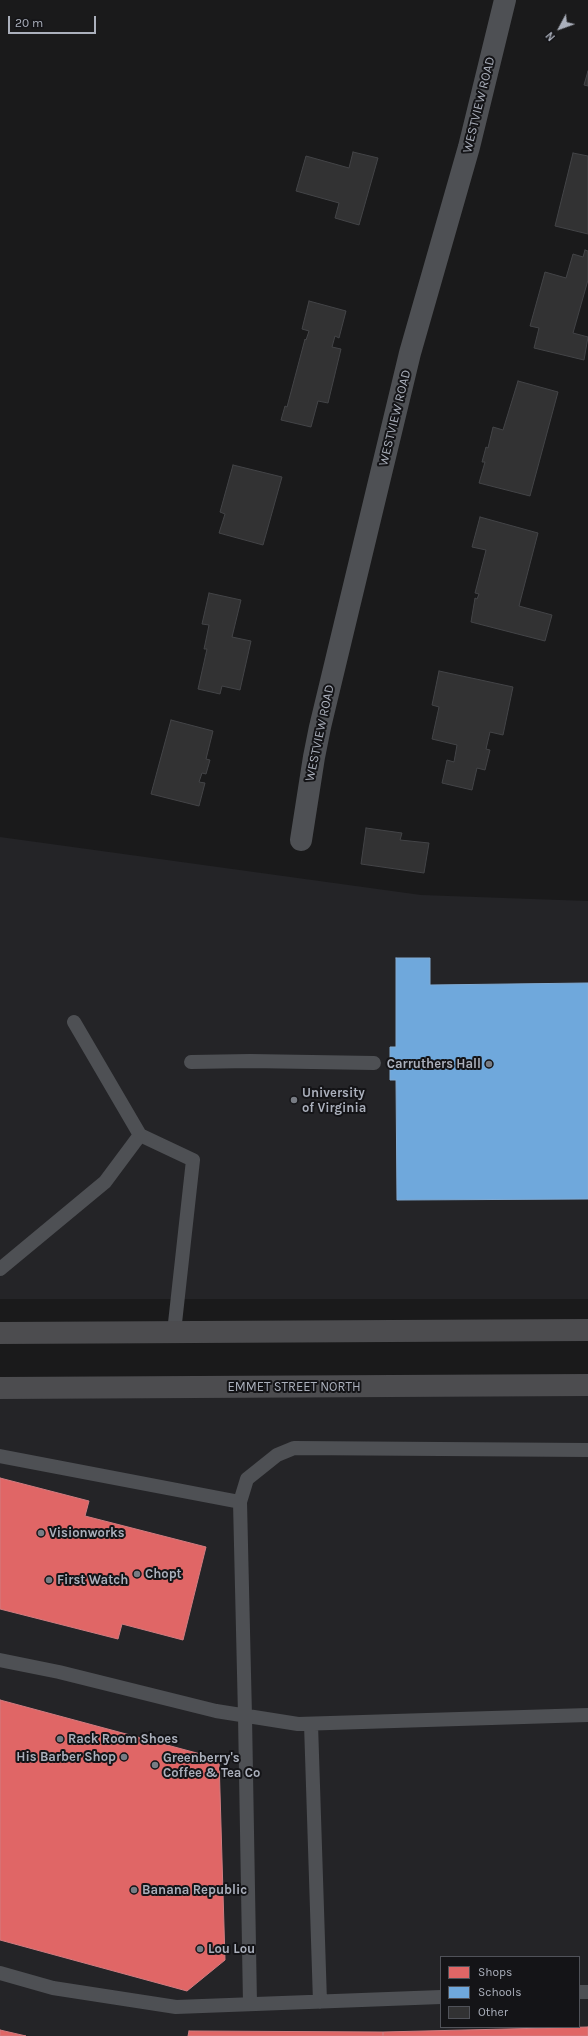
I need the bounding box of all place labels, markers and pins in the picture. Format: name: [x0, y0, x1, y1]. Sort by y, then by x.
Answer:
place label: Carruthers Hall: [387, 1056, 481, 1072]
marker: Carruthers Hall: [484, 1059, 494, 1069]
place label: University of Virginia: [302, 1085, 366, 1116]
marker: University of Virginia: [289, 1095, 299, 1105]
place label: Visionworks: [49, 1525, 125, 1541]
marker: Visionworks: [36, 1528, 46, 1538]
place label: Chopt: [145, 1566, 182, 1582]
marker: Chopt: [132, 1569, 142, 1579]
place label: First Watch: [57, 1572, 128, 1588]
marker: First Watch: [44, 1575, 54, 1585]
place label: Rack Room Shoes: [68, 1731, 178, 1747]
marker: Rack Room Shoes: [55, 1734, 65, 1744]
place label: His Barber Shop: [16, 1749, 116, 1765]
place label: Greenberry's Coffee & Tea Co: [163, 1750, 260, 1781]
marker: His Barber Shop: [119, 1752, 129, 1762]
marker: Greenberry's Coffee & Tea Co: [150, 1760, 160, 1770]
place label: Banana Republic: [142, 1882, 247, 1898]
marker: Banana Republic: [129, 1885, 139, 1895]
place label: Lou Lou: [208, 1941, 255, 1957]
marker: Lou Lou: [195, 1944, 205, 1954]

